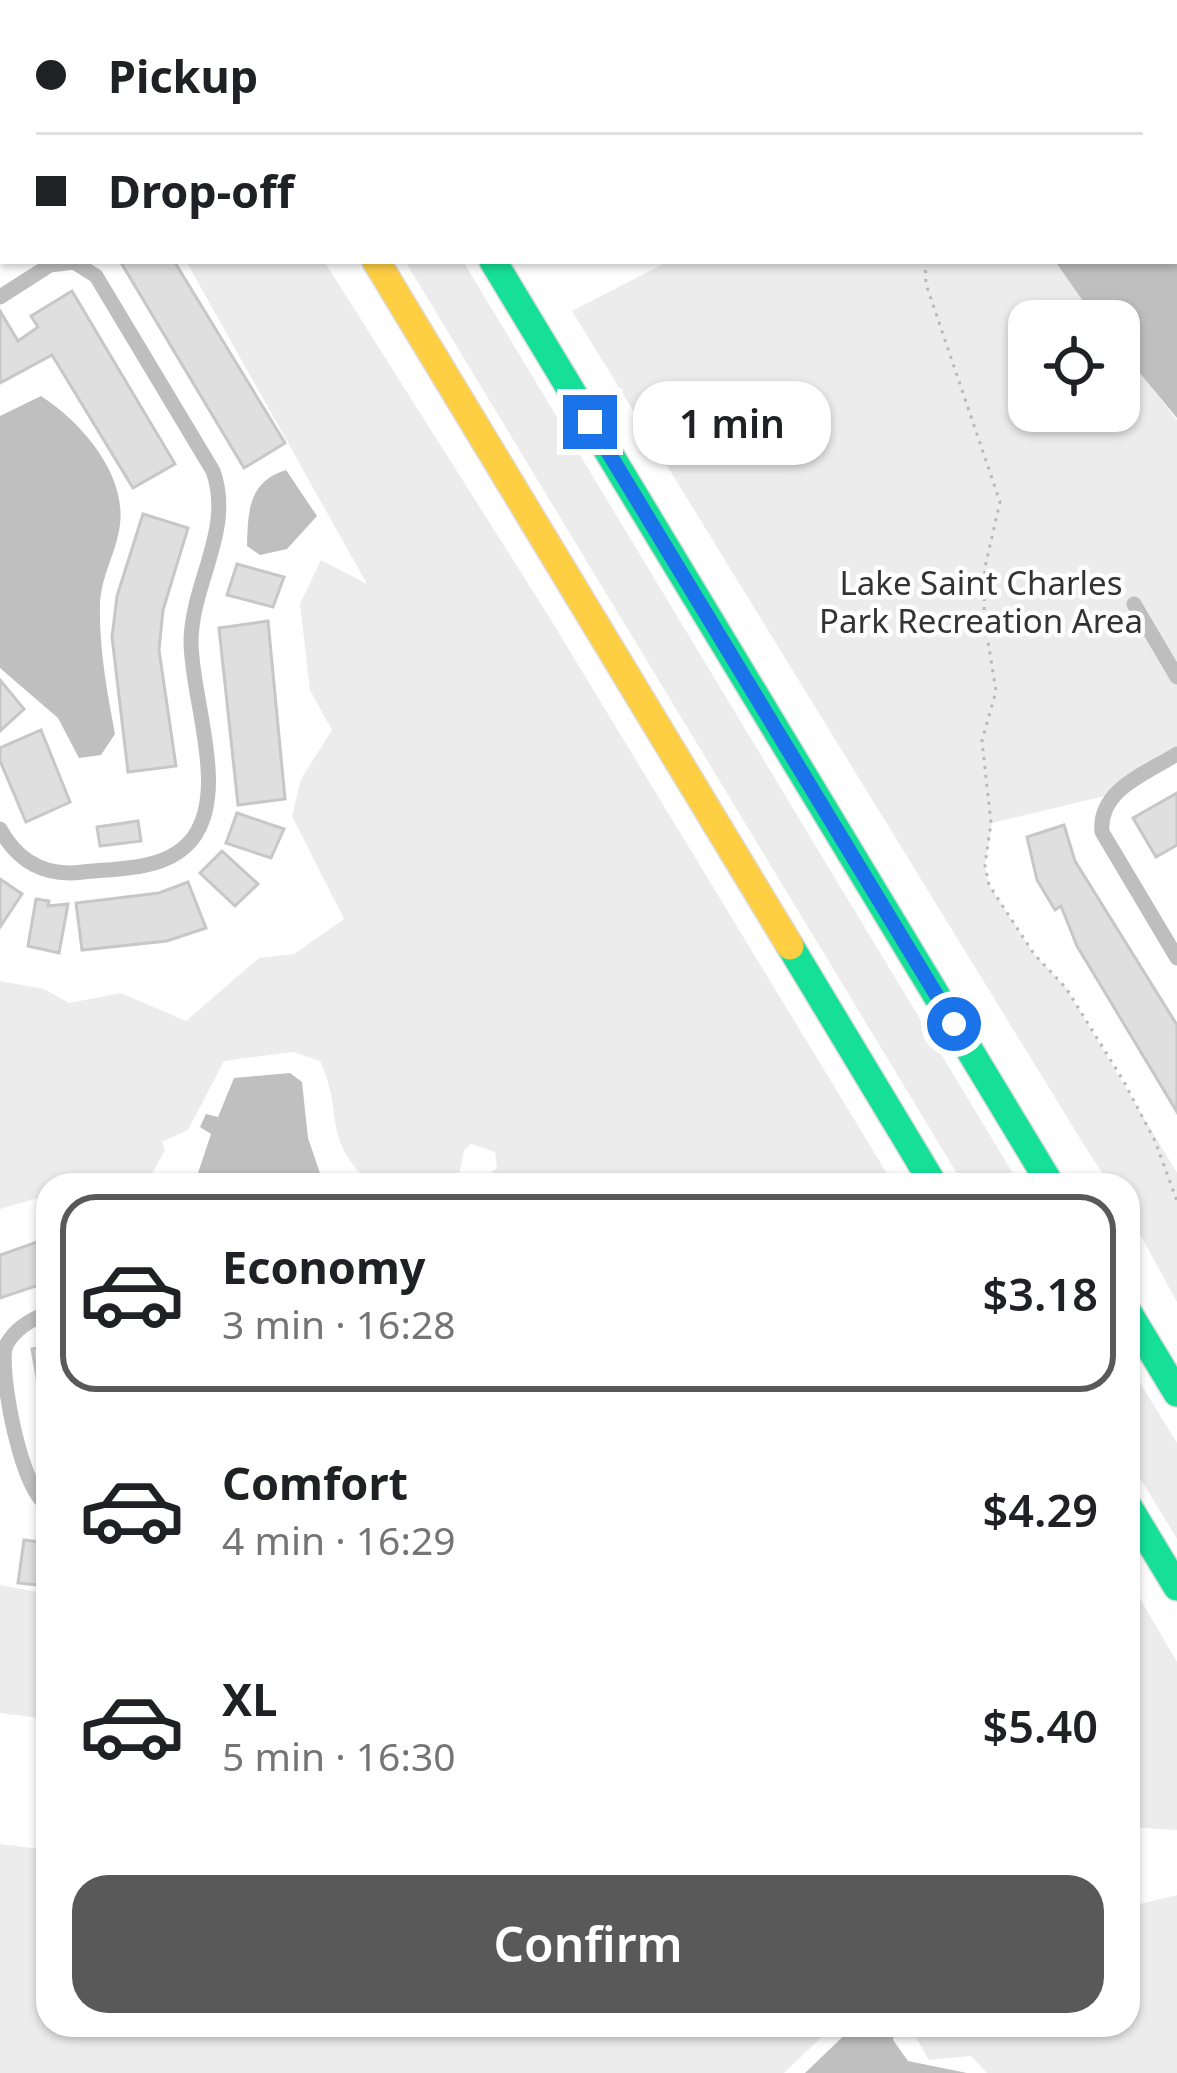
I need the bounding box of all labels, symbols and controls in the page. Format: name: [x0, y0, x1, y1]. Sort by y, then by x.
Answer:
text: Pickup: [108, 45, 258, 106]
text: Drop-off: [108, 160, 294, 221]
map controls: [1008, 300, 1140, 432]
button: locate: [1008, 300, 1140, 432]
callout: 1 min: [632, 380, 830, 464]
route end: [563, 395, 617, 449]
text: 1 min: [679, 396, 785, 449]
park label: Lake Saint Charles Park Recreation Area: [819, 560, 1143, 643]
route start: [927, 997, 981, 1051]
text: Economy: [222, 1236, 426, 1297]
icon: car: [78, 1239, 186, 1347]
text: $3.18: [983, 1263, 1098, 1324]
text: 3 min · 16:28: [222, 1297, 456, 1350]
text: Comfort: [222, 1452, 408, 1513]
icon: car: [78, 1455, 186, 1563]
text: $4.29: [983, 1479, 1098, 1540]
text: 4 min · 16:29: [222, 1513, 456, 1566]
text: XL: [222, 1668, 277, 1729]
icon: car: [78, 1671, 186, 1779]
text: $5.40: [983, 1695, 1098, 1756]
text: 5 min · 16:30: [222, 1729, 456, 1782]
button: Confirm: [72, 1875, 1104, 2013]

